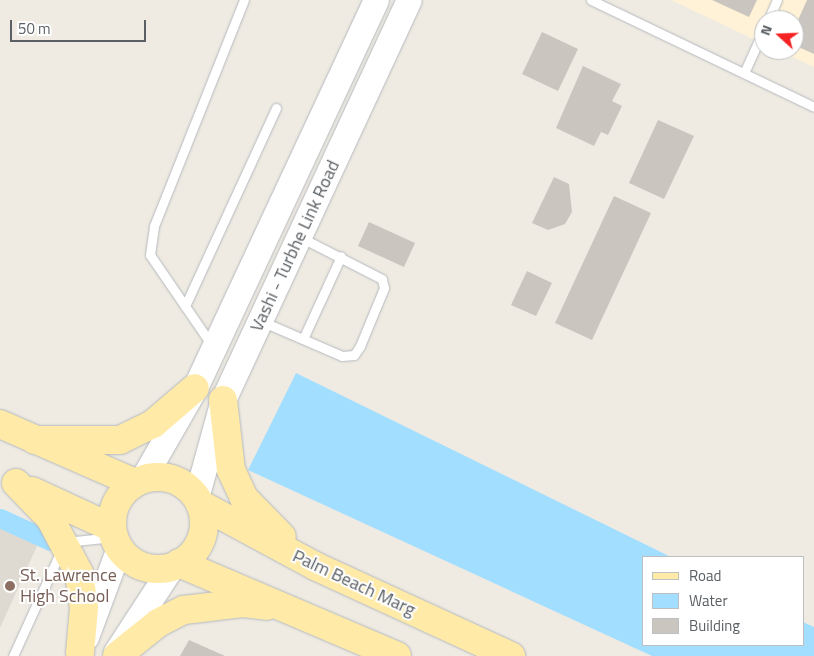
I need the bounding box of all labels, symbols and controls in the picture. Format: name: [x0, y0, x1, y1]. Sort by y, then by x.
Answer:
scale bar: [12, 10, 149, 42]
north arrow: [754, 10, 804, 60]
text: 50 m: [18, 17, 51, 40]
text: N: [754, 22, 777, 38]
street label: Vashi - Turbhe Link Road: [246, 157, 344, 335]
street label: Palm Beach Marg: [289, 545, 419, 621]
legend: [642, 556, 804, 646]
text: Road: [689, 564, 721, 587]
place label: St. Lawrence High School: [20, 565, 117, 608]
marker: St. Lawrence High School: [4, 580, 16, 592]
text: Water: [689, 589, 728, 612]
text: Building: [689, 614, 740, 637]

